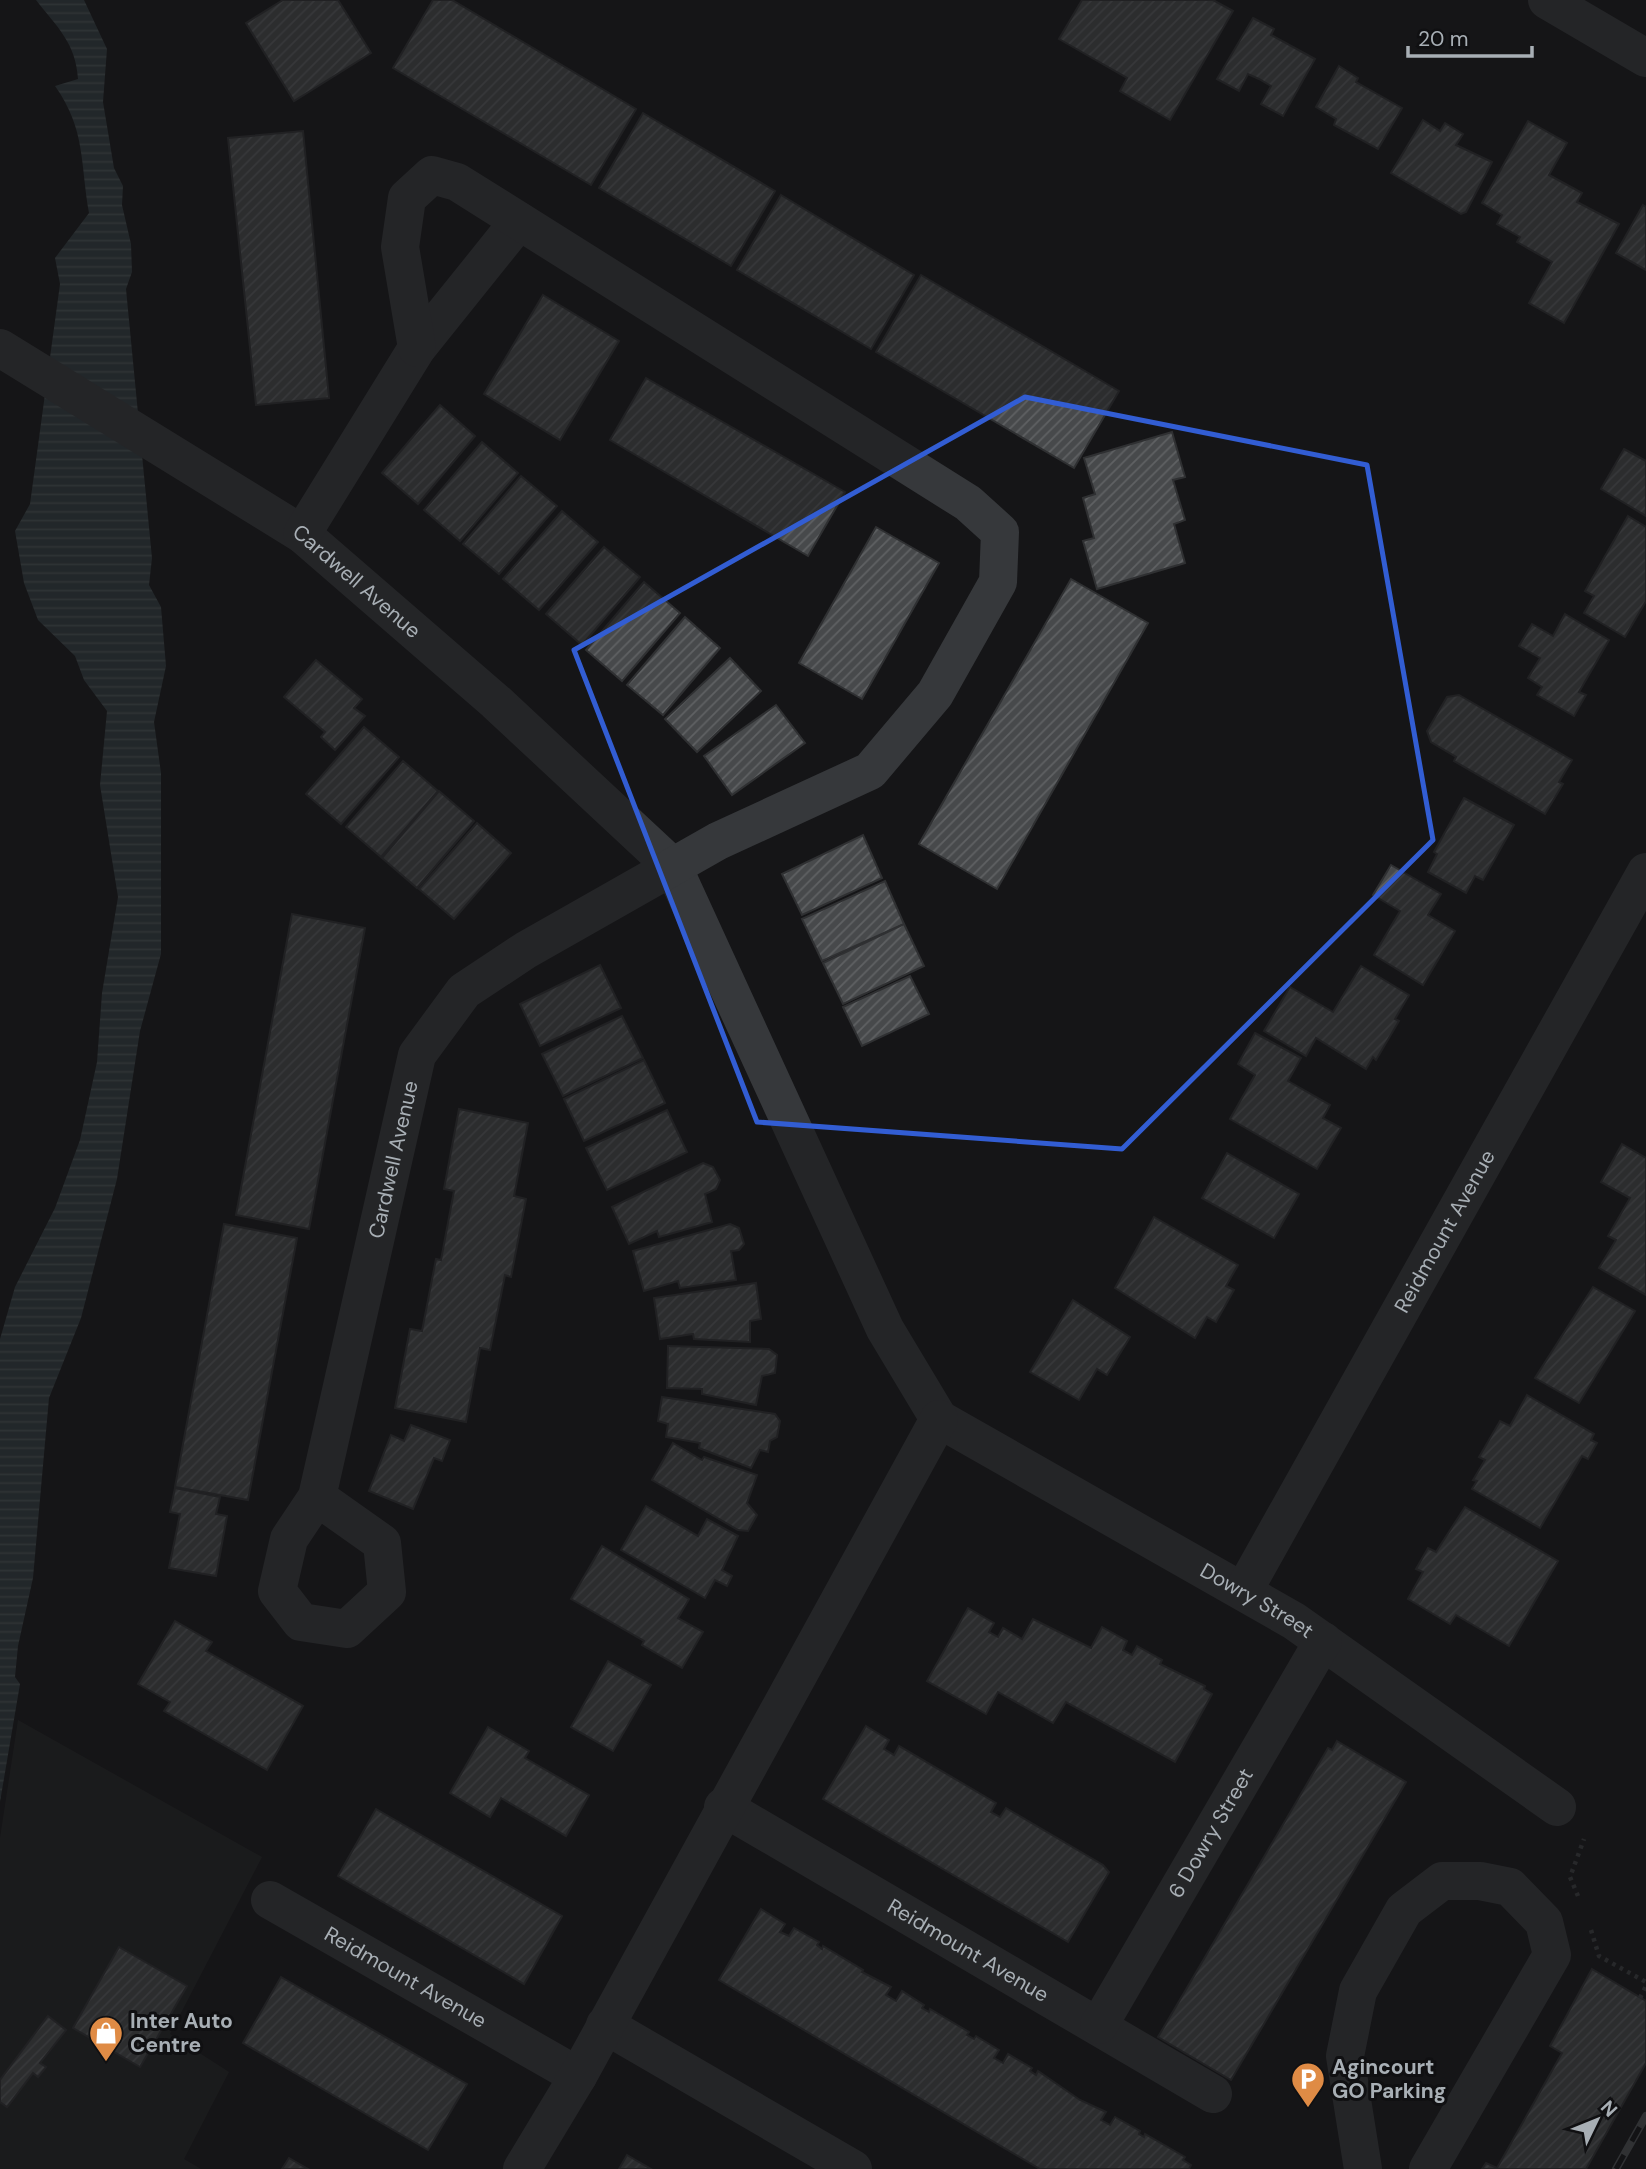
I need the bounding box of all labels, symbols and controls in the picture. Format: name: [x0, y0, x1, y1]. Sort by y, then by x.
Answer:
scale bar: [1408, 14, 1532, 58]
text: 20 m: [1418, 25, 1469, 53]
street label: Cardwell Avenue: [288, 518, 427, 645]
street label: Cardwell Avenue: [362, 1078, 425, 1241]
street label: Reidmount Avenue: [1388, 1145, 1502, 1318]
street label: Dowry Street: [1195, 1556, 1319, 1645]
street label: 6 Dowry Street: [1162, 1763, 1260, 1903]
street label: Reidmount Avenue: [882, 1892, 1054, 2009]
street label: Reidmount Avenue: [319, 1920, 492, 2035]
place label: Inter Auto Centre: [130, 2007, 233, 2059]
shop icon: Inter Auto Centre: [87, 2014, 125, 2063]
place label: Agincourt GO Parking: [1332, 2053, 1446, 2105]
parking icon: Agincourt GO Parking: [1289, 2060, 1327, 2109]
north arrow: [1562, 2085, 1632, 2155]
text: N: [1595, 2095, 1623, 2122]

